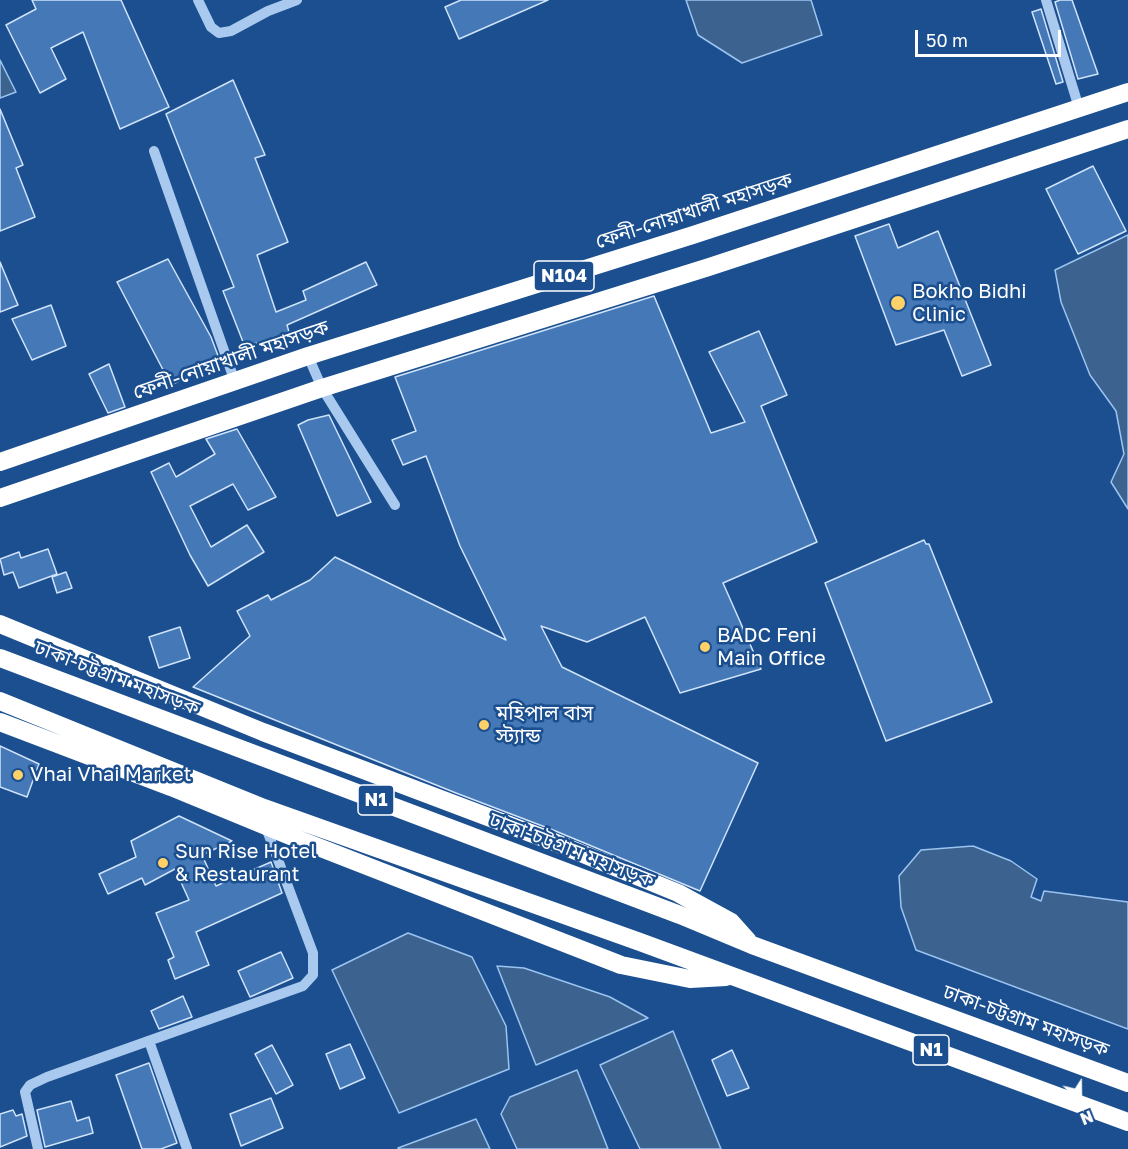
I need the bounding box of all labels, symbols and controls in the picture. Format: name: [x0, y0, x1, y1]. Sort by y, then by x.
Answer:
scale bar: [918, 18, 1064, 56]
text: 50 m: [926, 29, 968, 51]
street label: ফেনী-নোয়াখালী মহাসড়ক: [592, 168, 796, 254]
road number: N104: [534, 261, 594, 291]
place label: Bokho Bidhi Clinic: [912, 280, 1027, 327]
marker: Bokho Bidhi Clinic: [889, 294, 907, 312]
street label: ফেনী-নোয়াখালী মহাসড়ক: [130, 315, 332, 405]
place label: BADC Feni Main Office: [717, 624, 826, 671]
street label: ঢাকা-চট্টগ্রাম মহাসড়ক: [31, 635, 203, 721]
marker: BADC Feni Main Office: [698, 640, 712, 654]
place label: মহিপাল বাস স্ট্যান্ড: [496, 702, 593, 749]
marker: মহিপাল বাস স্ট্যান্ড: [477, 718, 491, 732]
place label: Vhai Vhai Market: [30, 763, 192, 787]
marker: Vhai Vhai Market: [11, 768, 25, 782]
road number: N1: [358, 785, 394, 815]
street label: ঢাকা-চট্টগ্রাম মহাসড়ক: [486, 807, 658, 893]
place label: Sun Rise Hotel & Restaurant: [175, 840, 317, 887]
marker: Sun Rise Hotel & Restaurant: [156, 856, 170, 870]
street label: ঢাকা-চট্টগ্রাম মহাসড়ক: [940, 980, 1112, 1062]
road number: N1: [913, 1035, 949, 1065]
north arrow: [1050, 1071, 1110, 1131]
text: N: [1077, 1106, 1096, 1129]

